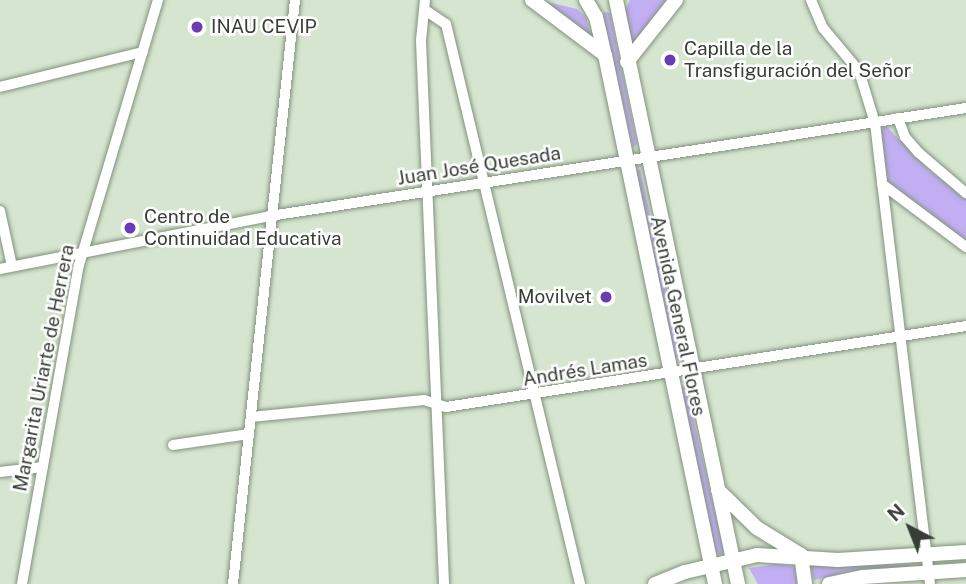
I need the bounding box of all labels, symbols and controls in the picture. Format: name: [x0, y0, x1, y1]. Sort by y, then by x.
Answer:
place label: INAU CEVIP: [211, 16, 317, 38]
marker: INAU CEVIP: [189, 19, 205, 35]
place label: Capilla de la Transfiguración del Señor: [684, 38, 911, 82]
marker: Capilla de la Transfiguración del Señor: [662, 52, 678, 68]
street label: Juan José Quesada: [395, 142, 563, 190]
place label: Centro de Continuidad Educativa: [144, 206, 341, 250]
street label: Avenida General Flores: [646, 214, 710, 418]
marker: Centro de Continuidad Educativa: [122, 220, 138, 236]
street label: Margarita Uriarte de Herrera: [9, 242, 79, 494]
place label: Movilvet: [518, 286, 592, 308]
marker: Movilvet: [598, 289, 614, 305]
street label: Andrés Lamas: [521, 349, 649, 391]
north arrow: [875, 493, 945, 563]
text: N: [883, 499, 909, 526]

